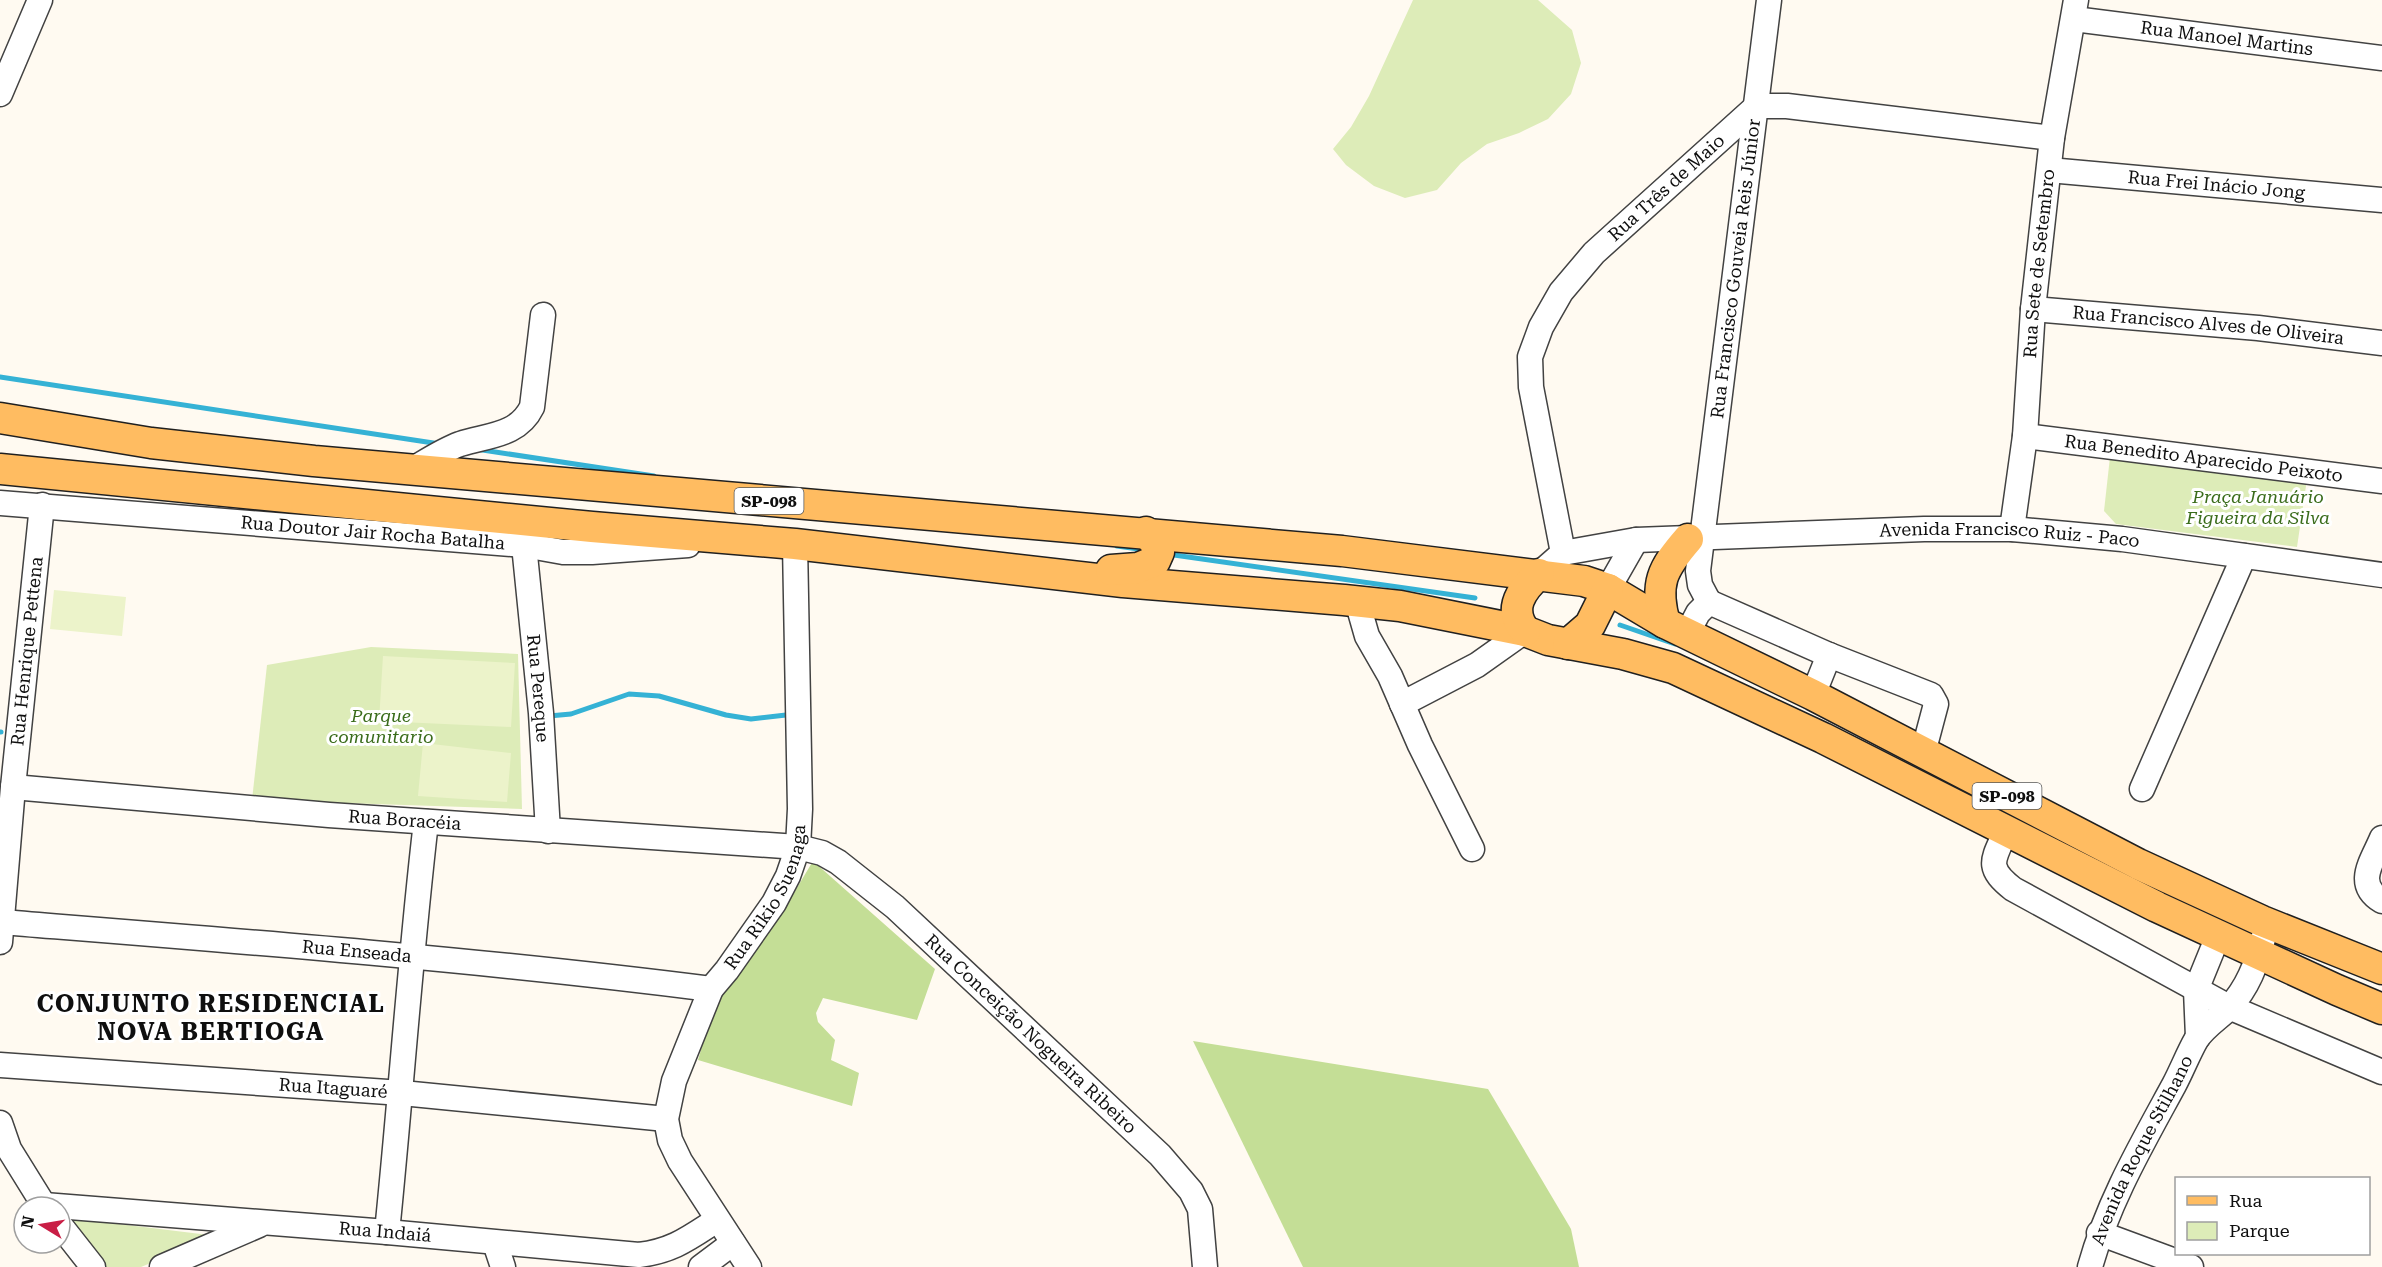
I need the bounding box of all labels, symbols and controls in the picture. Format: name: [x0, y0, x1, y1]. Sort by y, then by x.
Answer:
street label: Rua Manoel Martins: [2139, 16, 2315, 59]
street label: Rua Francisco Gouveia Reis Júnior: [1706, 118, 1764, 420]
street label: Rua Três de Maio: [1604, 129, 1729, 245]
street label: Rua Frei Inácio Jong: [2127, 166, 2307, 203]
street label: Rua Sete de Setembro: [2019, 168, 2058, 359]
street label: Rua Francisco Alves de Oliveira: [2072, 301, 2346, 348]
street label: Rua Benedito Aparecido Peixoto: [2063, 430, 2344, 486]
park label: Praça Januário Figueira da Silva: [2185, 486, 2330, 528]
road number: SP-098: [734, 488, 804, 514]
street label: Rua Doutor Jair Rocha Batalha: [240, 511, 506, 553]
street label: Avenida Francisco Ruiz - Paco: [1879, 518, 2141, 551]
street label: Rua Henrique Pettena: [6, 555, 47, 747]
street label: Rua Pereque: [523, 633, 554, 743]
park label: Parque comunitario: [329, 705, 433, 747]
road number: SP-098: [1972, 783, 2042, 809]
street label: Rua Boracéia: [347, 805, 462, 834]
street label: Rua Rikio Suenaga: [720, 824, 809, 973]
street label: Rua Conceição Nogueira Ribeiro: [921, 930, 1141, 1138]
street label: Rua Enseada: [301, 936, 413, 966]
district label: CONJUNTO RESIDENCIAL NOVA BERTIOGA: [37, 990, 385, 1046]
street label: Avenida Roque Stilhano: [2087, 1052, 2197, 1248]
street label: Rua Itaguaré: [278, 1073, 389, 1102]
legend: [2175, 1177, 2370, 1255]
text: Rua: [2229, 1190, 2262, 1211]
north arrow: [12, 1195, 72, 1255]
text: N: [17, 1214, 38, 1230]
street label: Rua Indaiá: [338, 1217, 432, 1246]
text: Parque: [2229, 1220, 2290, 1241]

